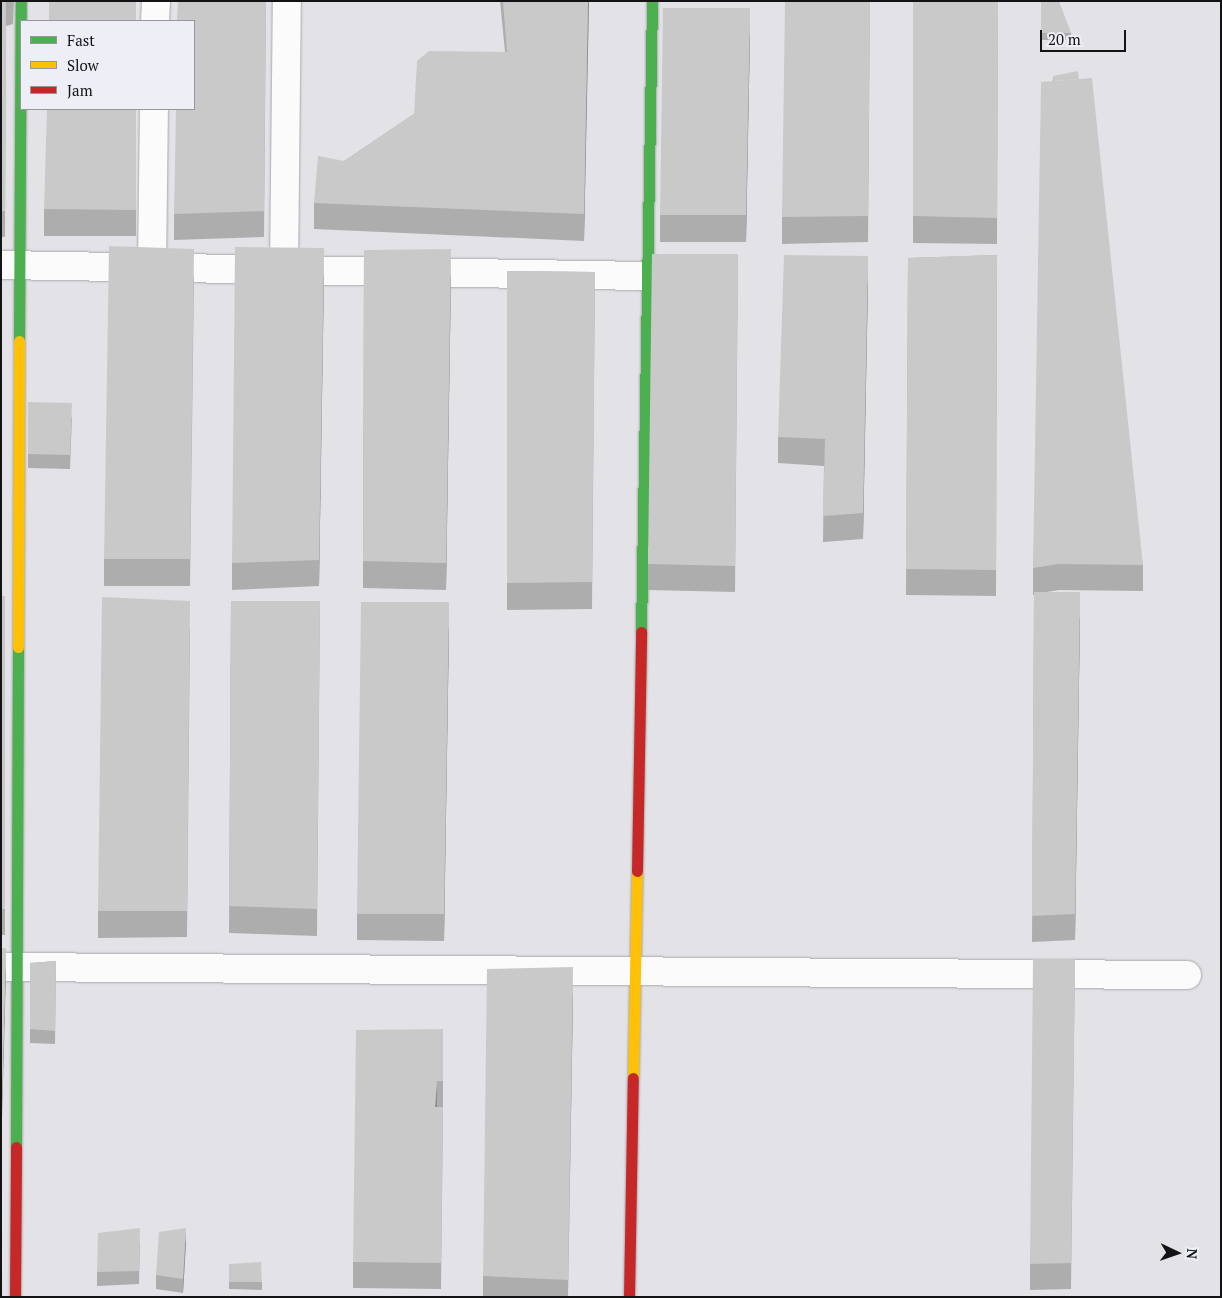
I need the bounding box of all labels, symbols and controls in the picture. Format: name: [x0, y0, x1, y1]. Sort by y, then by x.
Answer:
legend: [20, 20, 195, 110]
scale bar: [1042, 20, 1128, 52]
text: 20 m: [1048, 29, 1081, 49]
text: Fast: [67, 30, 95, 50]
text: Slow: [67, 55, 99, 75]
text: Jam: [67, 80, 93, 100]
north arrow: [1152, 1228, 1202, 1278]
text: N: [1183, 1248, 1202, 1260]

